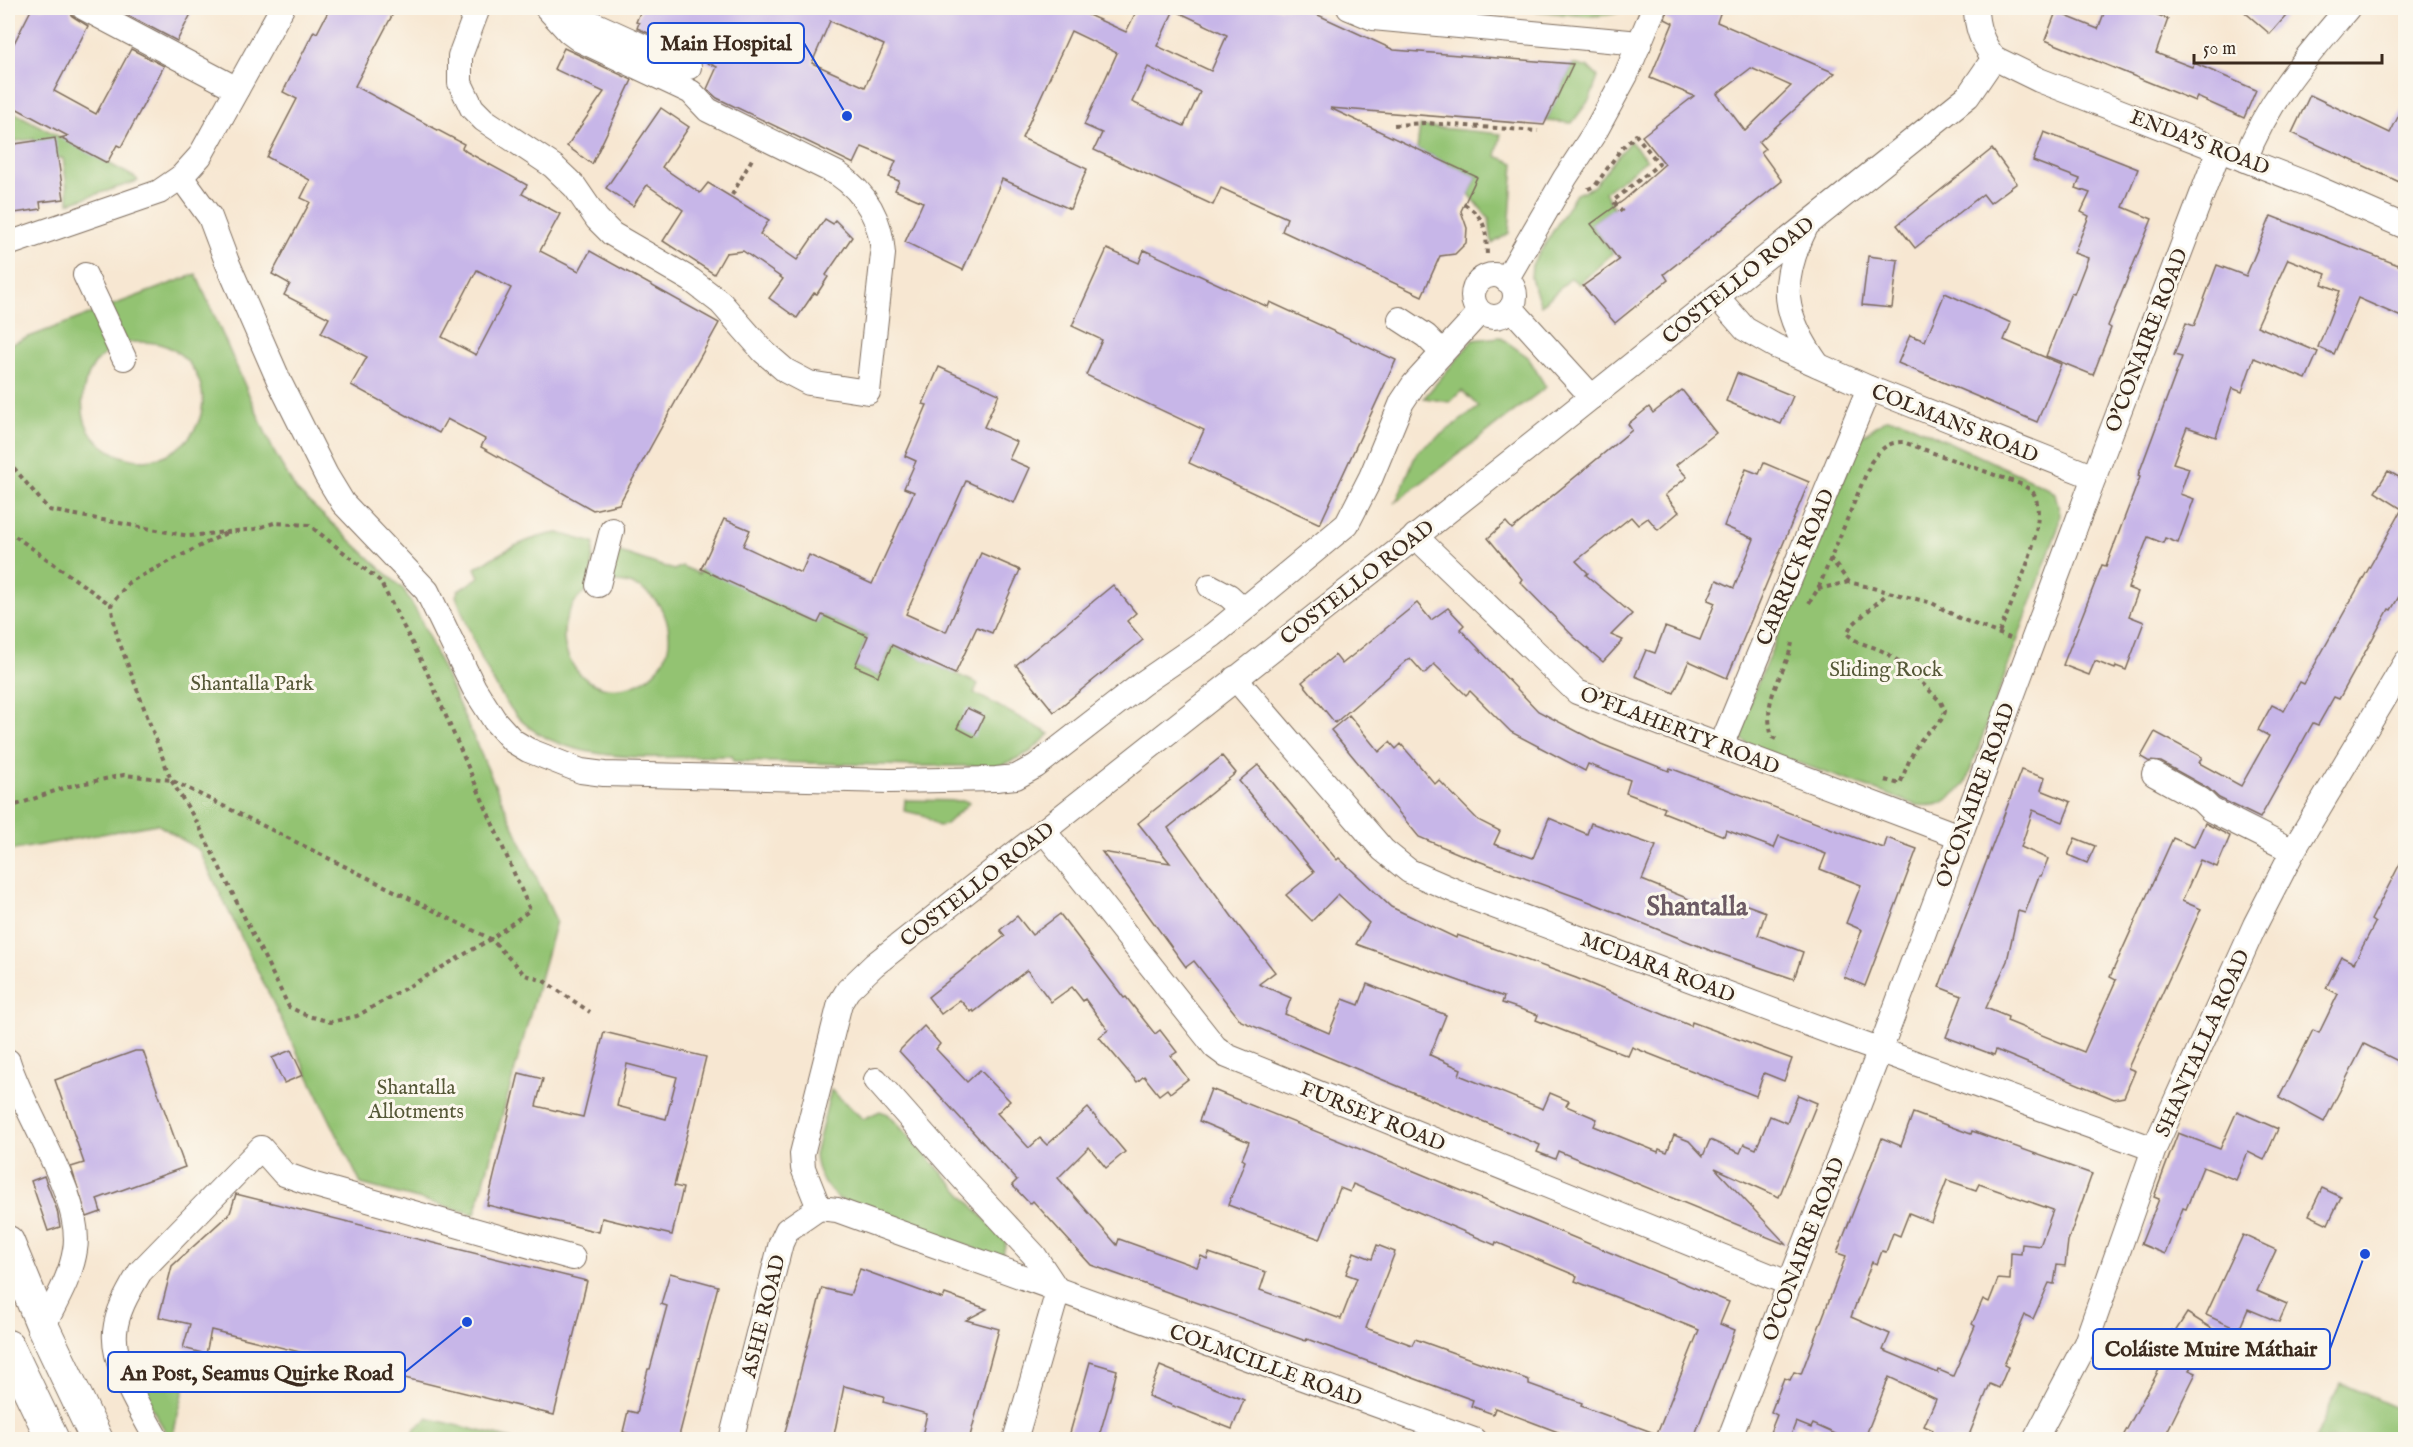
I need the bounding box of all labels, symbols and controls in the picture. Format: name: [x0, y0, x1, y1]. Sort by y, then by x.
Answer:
callout: Main Hospital: [648, 23, 804, 63]
scale bar: [2194, 27, 2382, 65]
text: Main Hospital: [660, 30, 793, 58]
text: 50 m: [2203, 38, 2236, 61]
street label: ENDA'S ROAD: [2126, 104, 2273, 182]
street label: COSTELLO ROAD: [1657, 211, 1821, 351]
street label: O'CONAIRE ROAD: [2100, 245, 2195, 436]
street label: COLMANS ROAD: [1867, 379, 2042, 470]
street label: CARRICK ROAD: [1751, 485, 1842, 650]
street label: COSTELLO ROAD: [1275, 515, 1440, 652]
park label: Sliding Rock: [1829, 657, 1943, 684]
park label: Shantalla Park: [190, 671, 315, 698]
street label: O'FLAHERTY ROAD: [1576, 681, 1783, 782]
street label: O'CONAIRE ROAD: [1930, 699, 2022, 892]
street label: COSTELLO ROAD: [895, 817, 1060, 954]
district label: Shantalla: [1646, 891, 1749, 925]
street label: MCDARA ROAD: [1576, 927, 1739, 1010]
street label: SHANTALLA ROAD: [2150, 946, 2257, 1141]
park label: Shantalla Allotments: [367, 1075, 464, 1126]
street label: FURSEY ROAD: [1296, 1076, 1449, 1159]
street label: O'CONAIRE ROAD: [1757, 1154, 1852, 1345]
street label: ASHE ROAD: [736, 1252, 793, 1382]
street label: COLMCILLE ROAD: [1165, 1319, 1366, 1414]
callout: Coláiste Muire Máthair: [2093, 1329, 2330, 1369]
text: Coláiste Muire Máthair: [2105, 1336, 2318, 1364]
callout: An Post, Seamus Quirke Road: [108, 1352, 405, 1392]
text: An Post, Seamus Quirke Road: [120, 1360, 395, 1388]

